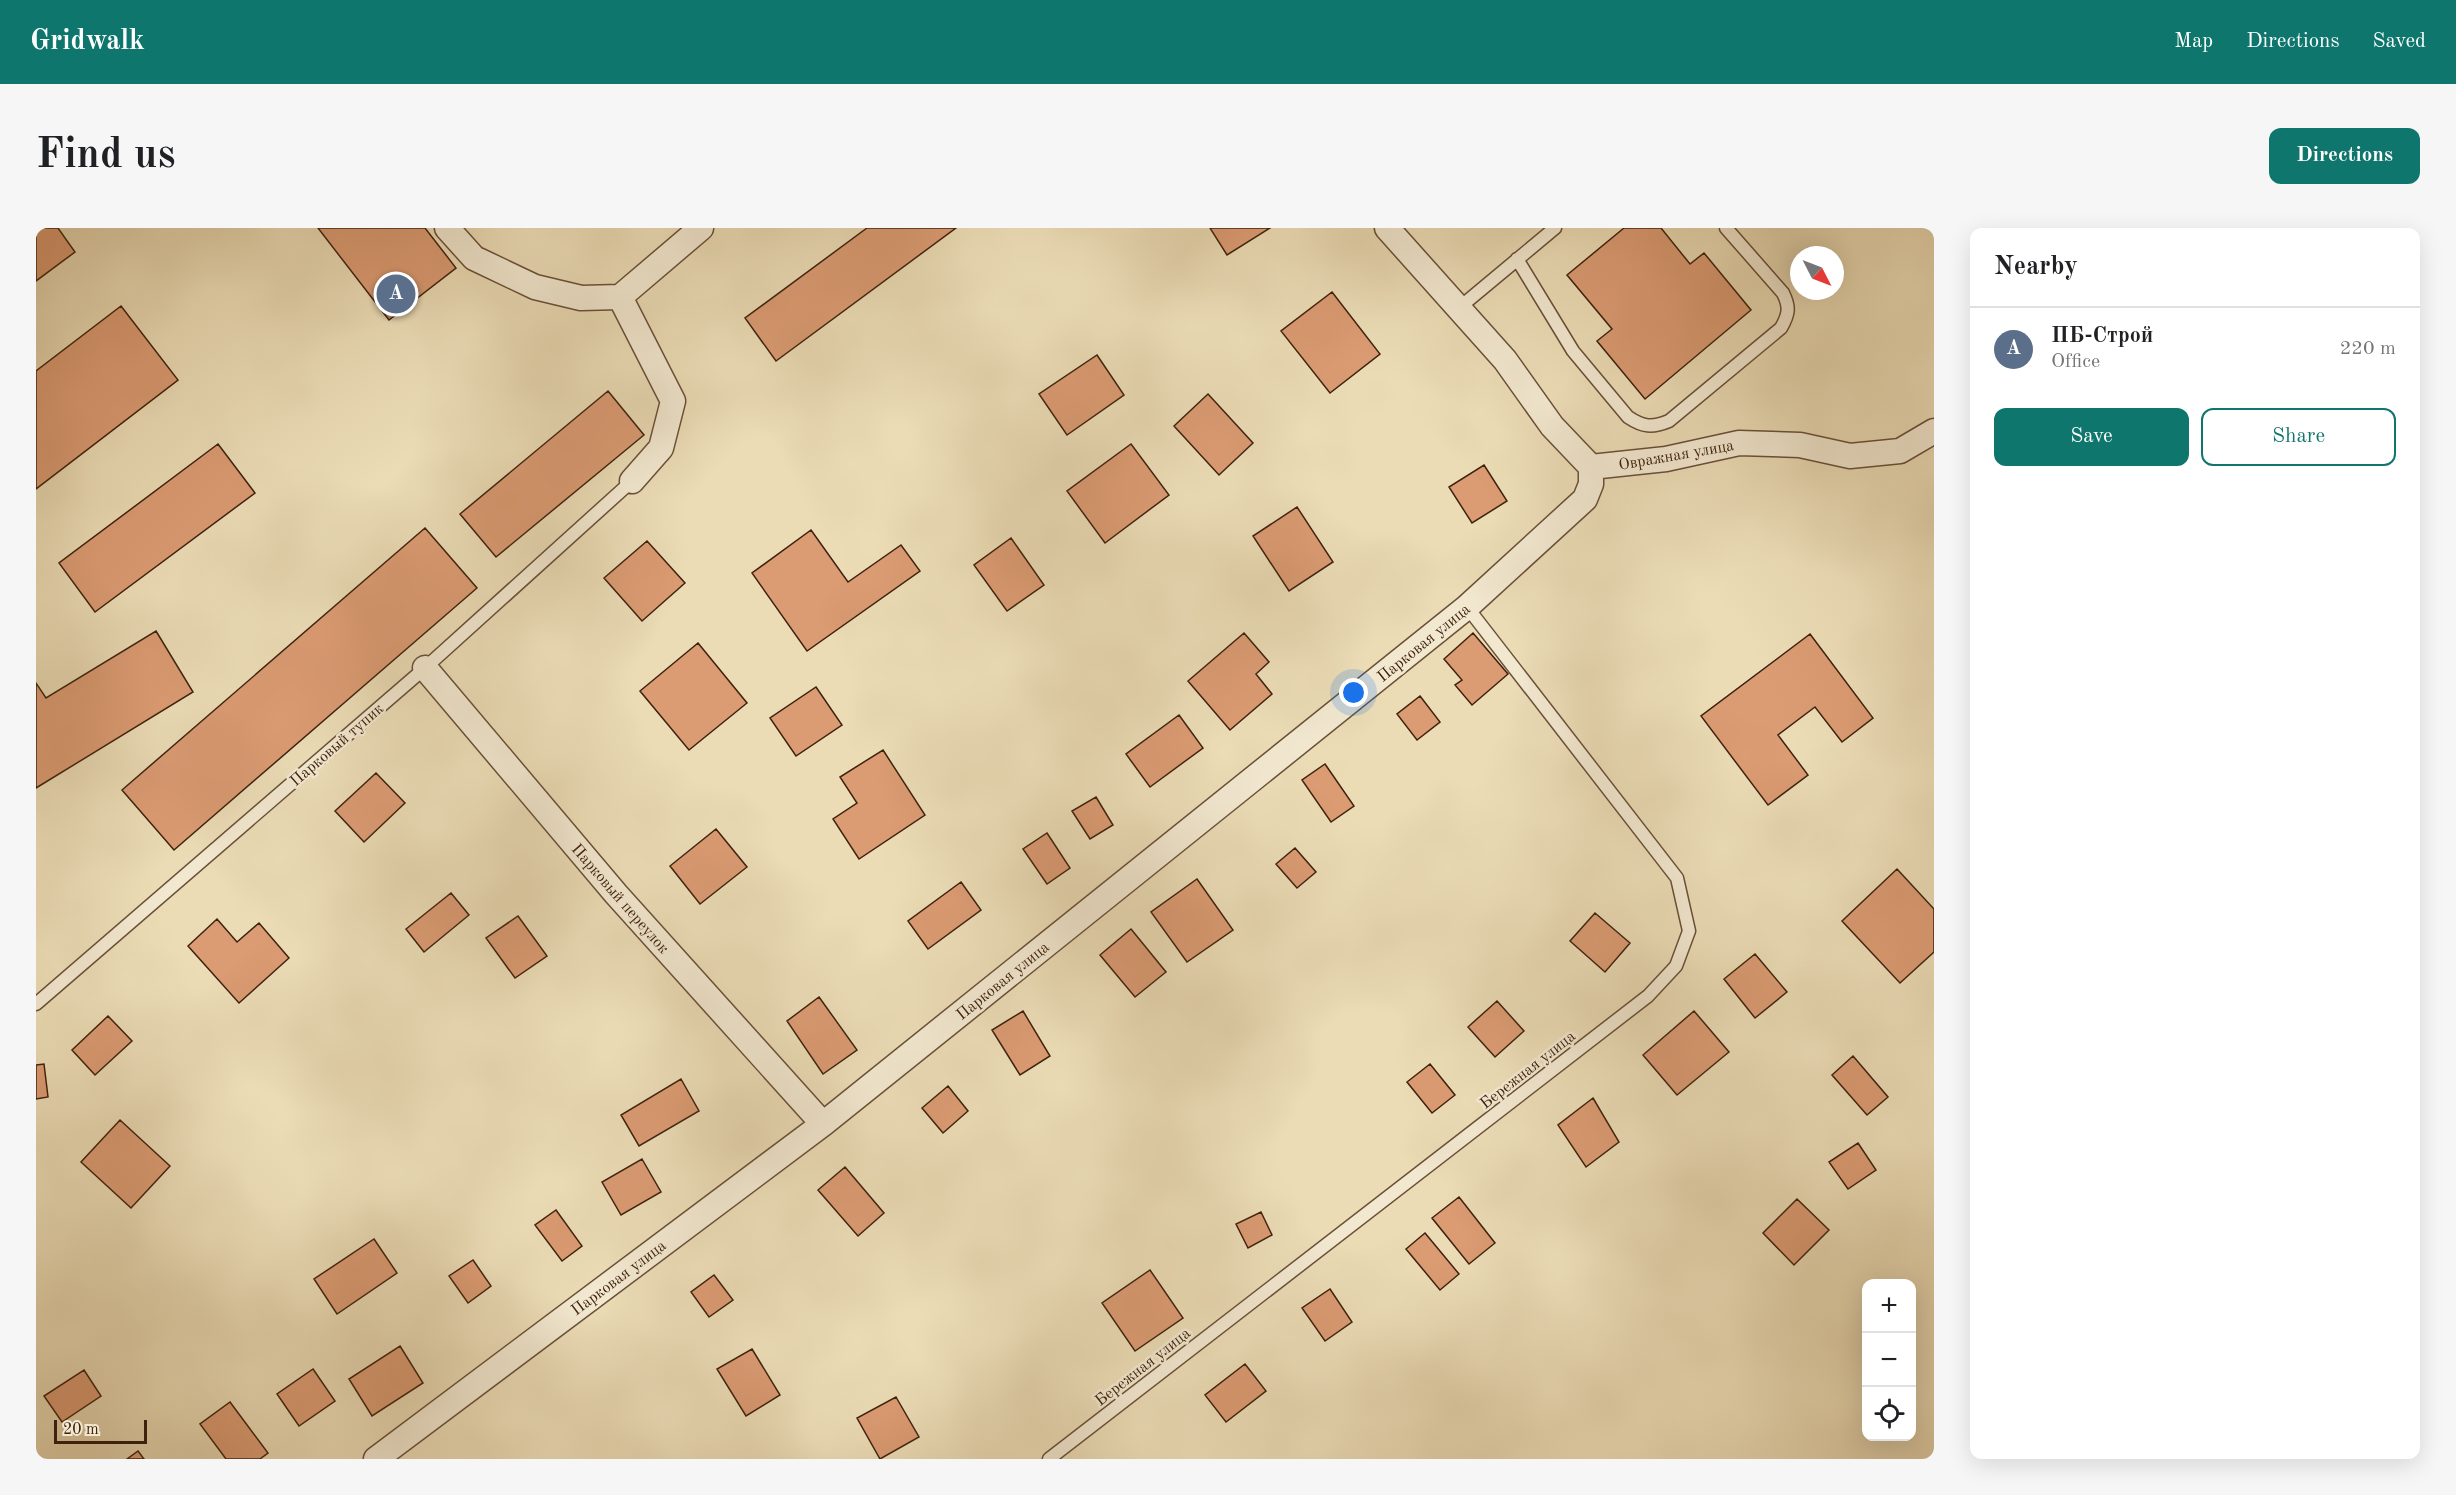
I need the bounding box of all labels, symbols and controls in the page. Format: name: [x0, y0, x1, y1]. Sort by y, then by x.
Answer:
text: Gridwalk: [30, 28, 145, 56]
text: Map: [2174, 31, 2213, 52]
text: Directions: [2246, 31, 2340, 52]
text: Saved: [2373, 31, 2426, 52]
button: Directions: [2269, 128, 2420, 184]
text: Find us: [36, 135, 175, 177]
north arrow: [1790, 246, 1844, 300]
text: Nearby: [1994, 254, 2078, 280]
pin: A: [376, 272, 416, 316]
text: ПБ-Строй: [2051, 325, 2153, 347]
text: A: [2006, 339, 2021, 359]
text: 220 m: [2340, 339, 2396, 359]
text: Office: [2051, 352, 2100, 372]
button: Save: [1994, 408, 2189, 466]
button: Share: [2201, 408, 2396, 466]
street label: Овражная улица: [1617, 438, 1735, 474]
street label: Парковая улица: [1375, 601, 1474, 686]
your location: [1339, 678, 1368, 707]
street label: Парковый тупик: [288, 701, 387, 790]
street label: Парковый переулок: [568, 841, 671, 957]
street label: Парковая улица: [954, 939, 1053, 1024]
street label: Бережная улица: [1478, 1028, 1579, 1113]
street label: Парковая улица: [569, 1238, 670, 1319]
map controls: [1862, 1279, 1916, 1441]
button: +: [1862, 1279, 1916, 1333]
street label: Бережная улица: [1093, 1325, 1194, 1410]
button: −: [1862, 1333, 1916, 1387]
button: locate: [1862, 1387, 1916, 1441]
scale bar: [54, 1417, 147, 1444]
text: 20 m: [63, 1422, 99, 1438]

